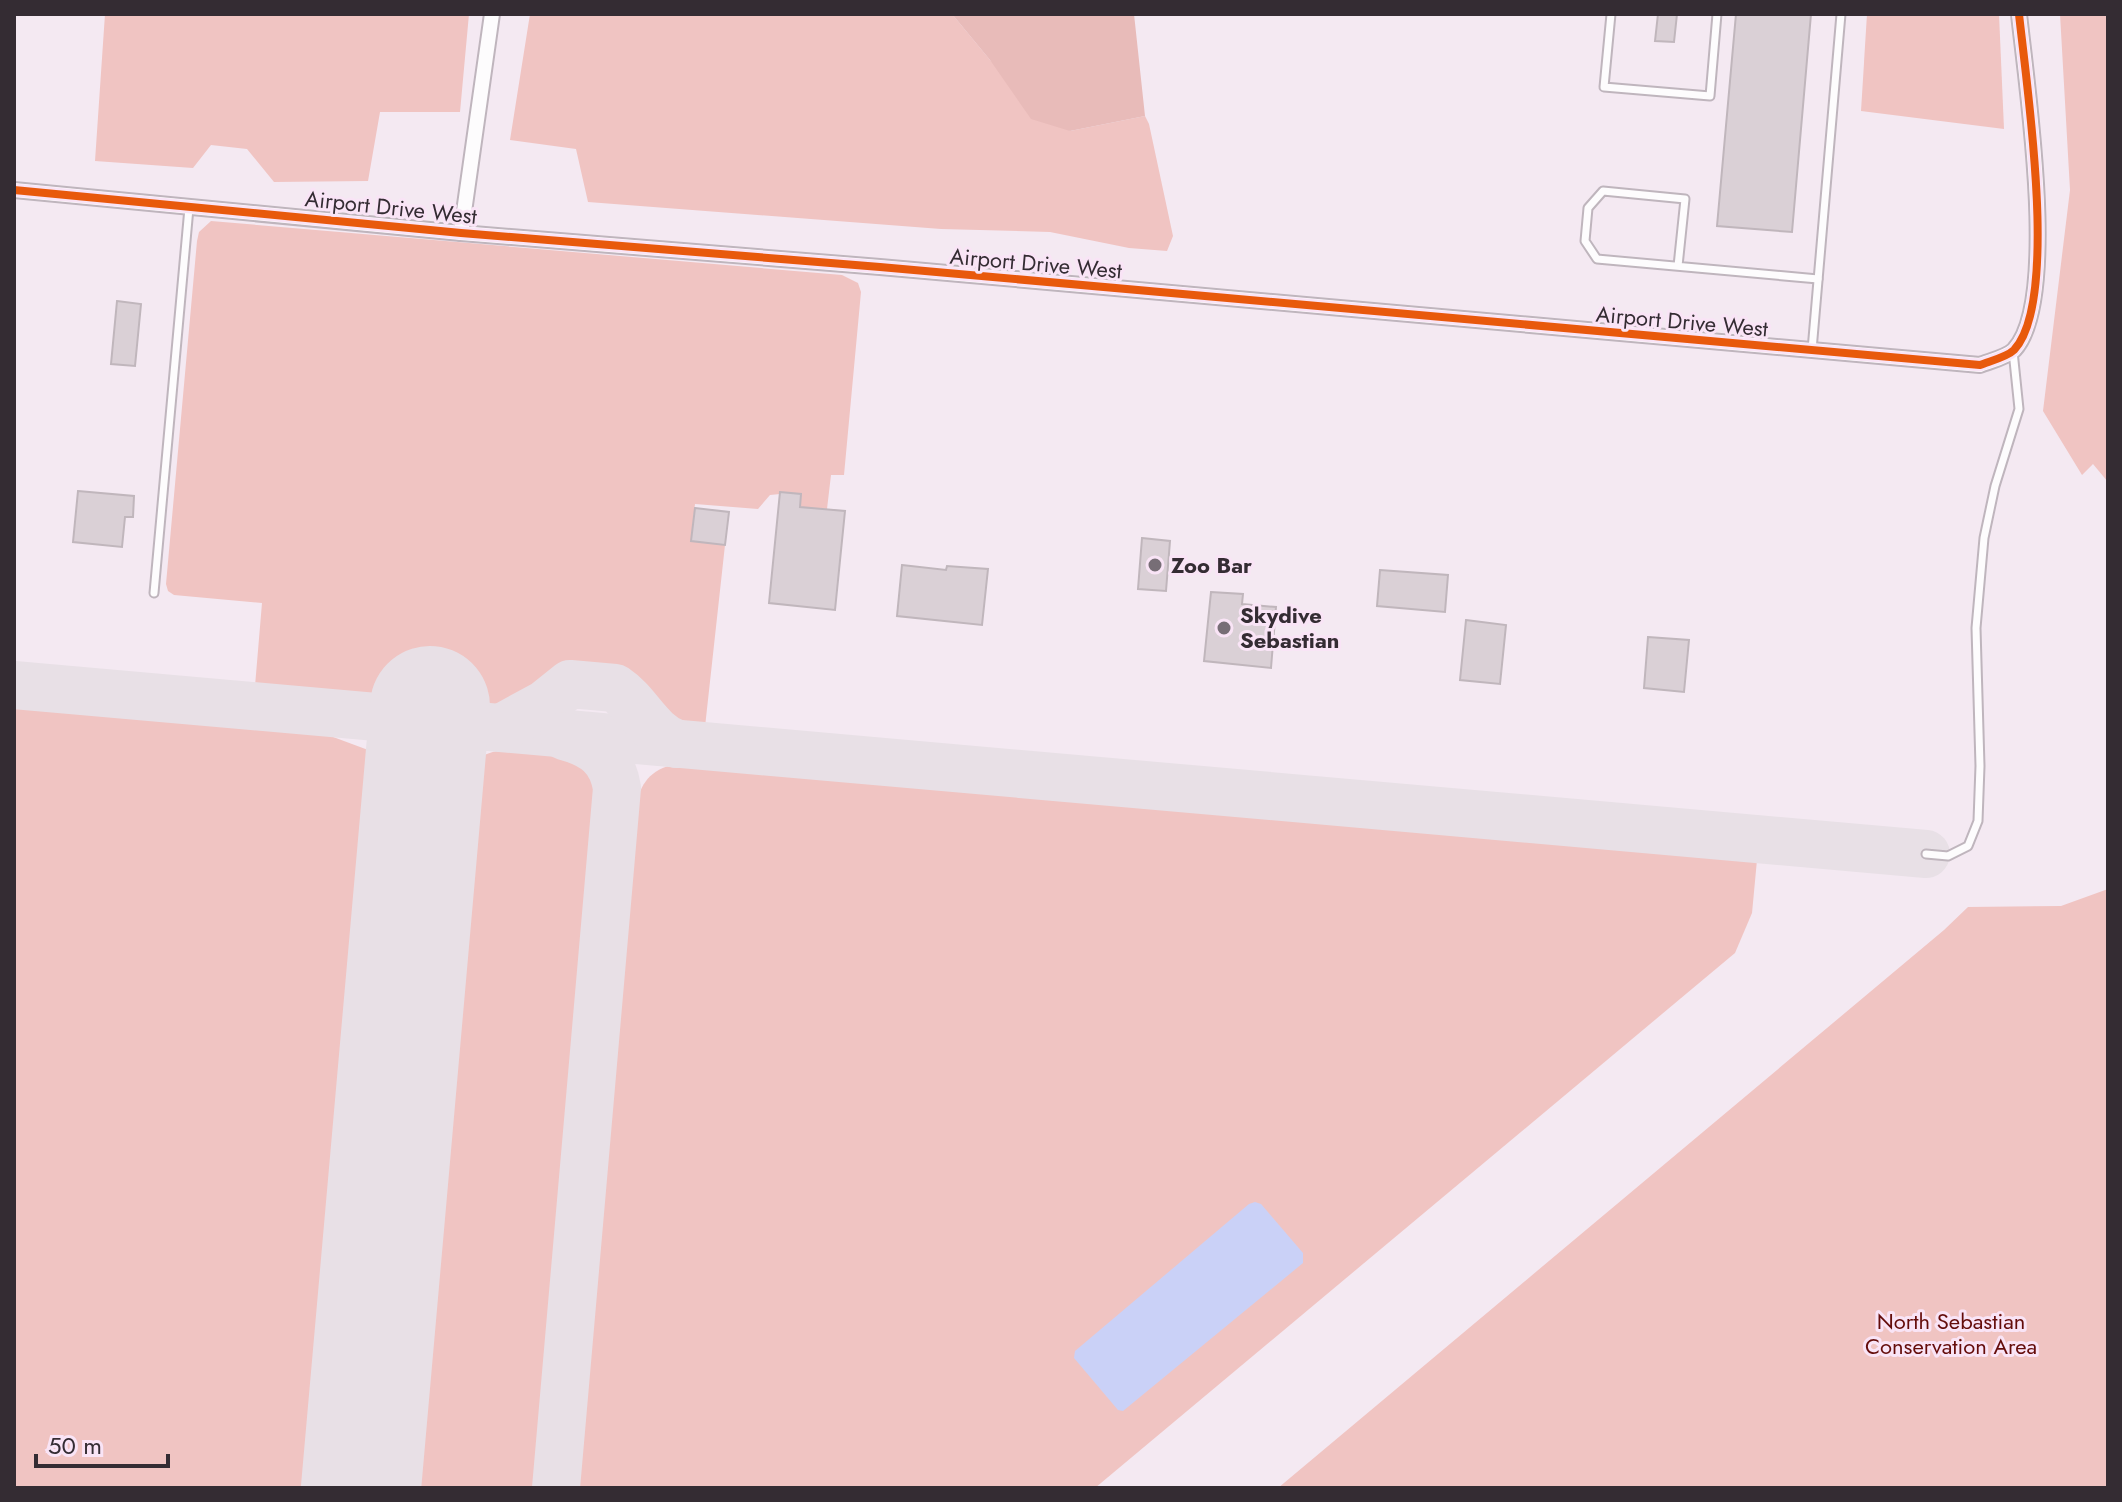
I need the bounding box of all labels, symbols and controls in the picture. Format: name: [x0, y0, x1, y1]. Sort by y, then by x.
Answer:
street label: Airport Drive West: [303, 182, 479, 232]
street label: Airport Drive West: [949, 240, 1124, 287]
street label: Airport Drive West: [1595, 298, 1770, 345]
place label: Zoo Bar: [1171, 549, 1252, 581]
marker: Zoo Bar: [1146, 556, 1164, 574]
place label: Skydive Sebastian: [1240, 599, 1339, 656]
marker: Skydive Sebastian: [1215, 619, 1233, 637]
park label: North Sebastian Conservation Area: [1865, 1305, 2037, 1362]
scale bar: [36, 1418, 168, 1468]
text: 50 m: [48, 1428, 102, 1463]

